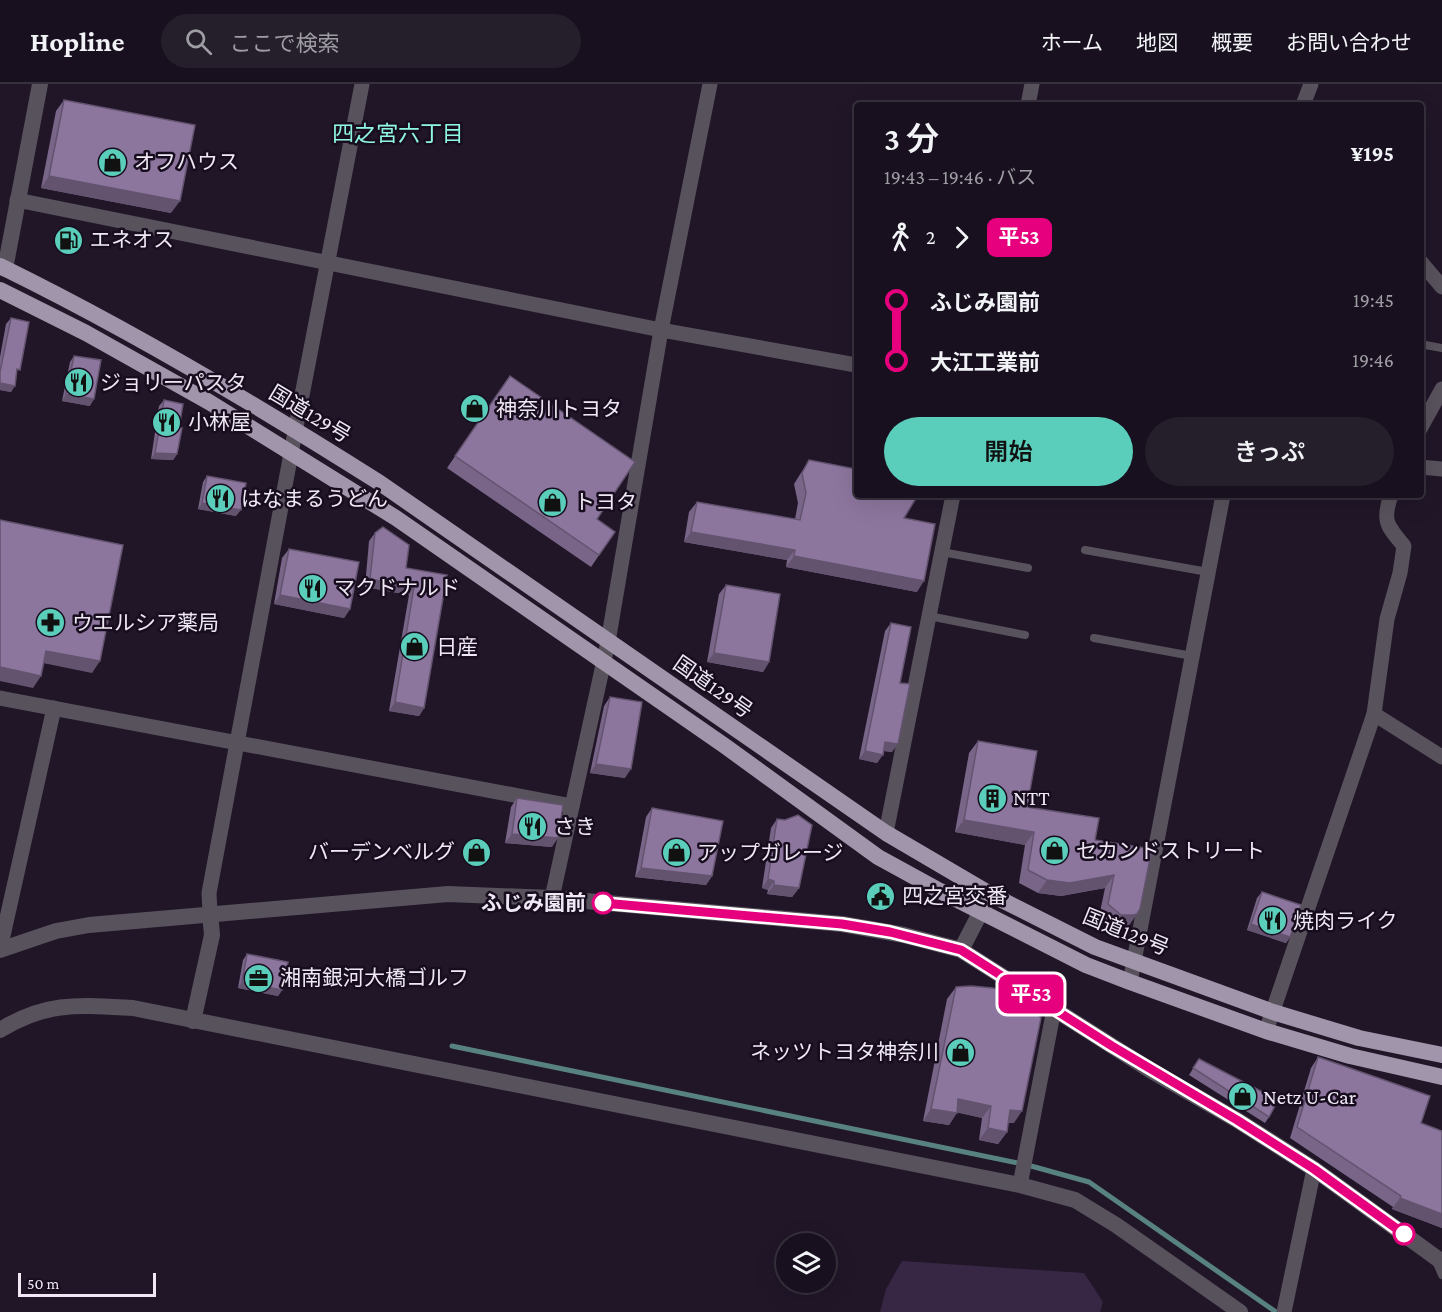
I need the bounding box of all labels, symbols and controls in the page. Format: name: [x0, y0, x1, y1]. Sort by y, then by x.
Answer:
search box: [161, 14, 581, 68]
icon: search: [182, 25, 215, 58]
text: Hopline: [30, 26, 125, 57]
text: ここで検索: [230, 31, 340, 56]
text: ホーム: [1041, 31, 1103, 55]
text: 地図: [1136, 31, 1178, 55]
text: 概要: [1211, 31, 1253, 55]
text: お問い合わせ: [1286, 31, 1412, 55]
text: 3 分: [884, 120, 939, 157]
district label: 四之宮六丁目: [332, 121, 464, 146]
text: ¥195: [1351, 141, 1394, 166]
shop icon: オフハウス: [97, 146, 129, 178]
place label: オフハウス: [134, 150, 239, 174]
text: 19:43 – 19:46 · バス: [884, 166, 1036, 188]
icon: walk: [884, 221, 917, 254]
icon: forward: [945, 221, 978, 254]
fuel station icon: エネオス: [53, 224, 85, 256]
text: 平53: [999, 225, 1040, 249]
text: 2: [926, 226, 936, 248]
place label: エネオス: [90, 228, 174, 252]
text: 19:45: [1353, 289, 1394, 311]
text: ふじみ園前: [930, 290, 1040, 315]
text: 19:46: [1352, 349, 1394, 371]
text: 大江工業前: [930, 350, 1040, 375]
restaurant icon: ジョリーパスタ: [63, 367, 95, 399]
place label: ジョリーパスタ: [100, 371, 247, 395]
street label: 国道129号: [265, 380, 355, 448]
shop icon: 神奈川トヨタ: [459, 393, 491, 425]
place label: 神奈川トヨタ: [496, 397, 622, 421]
restaurant icon: 小林屋: [151, 406, 183, 438]
place label: 小林屋: [188, 410, 251, 434]
button: 開始: [884, 417, 1133, 486]
button: きっぷ: [1145, 417, 1394, 486]
restaurant icon: はなまるうどん: [204, 483, 236, 515]
shop icon: トヨタ: [537, 486, 569, 518]
place label: はなまるうどん: [241, 487, 388, 511]
place label: トヨタ: [574, 490, 637, 514]
restaurant icon: マクドナルド: [297, 572, 329, 604]
place label: マクドナルド: [334, 576, 460, 600]
pharmacy icon: ウエルシア薬局: [35, 607, 67, 639]
place label: ウエルシア薬局: [72, 611, 219, 635]
shop icon: 日産: [399, 631, 431, 663]
place label: 日産: [436, 635, 478, 659]
street label: 国道129号: [669, 651, 757, 723]
building icon: NTT: [976, 782, 1008, 814]
place label: NTT: [1013, 786, 1050, 810]
restaurant icon: さき: [517, 811, 549, 843]
place label: さき: [554, 815, 596, 839]
shop icon: セカンドストリート: [1039, 835, 1071, 867]
shop icon: バーデンベルグ: [460, 836, 492, 868]
shop icon: アップガレージ: [660, 837, 692, 869]
place label: セカンドストリート: [1076, 839, 1265, 863]
place label: バーデンベルグ: [308, 840, 455, 864]
place label: アップガレージ: [697, 841, 844, 865]
public building icon: 四之宮交番: [865, 880, 897, 912]
place label: 四之宮交番: [902, 884, 1007, 908]
place label: ふじみ園前: [481, 891, 586, 915]
marker: ふじみ園前: [592, 892, 614, 914]
street label: 国道129号: [1079, 904, 1173, 960]
restaurant icon: 焼肉ライク: [1256, 905, 1288, 937]
place label: 焼肉ライク: [1293, 909, 1398, 933]
office icon: 湘南銀河大橋ゴルフ: [243, 962, 275, 994]
place label: 湘南銀河大橋ゴルフ: [280, 966, 469, 990]
line badge: 平53: [996, 974, 1066, 1014]
text: 平53: [1010, 982, 1052, 1006]
shop icon: ネッツトヨタ神奈川: [944, 1036, 976, 1068]
place label: ネッツトヨタ神奈川: [750, 1040, 939, 1064]
shop icon: Netz U-Car: [1226, 1081, 1258, 1113]
place label: Netz U-Car: [1263, 1085, 1357, 1109]
unlabelled marker: [1393, 1223, 1415, 1245]
map controls: [776, 1233, 836, 1293]
button: layers: [776, 1233, 836, 1293]
scale bar: [18, 1270, 156, 1298]
text: 50 m: [27, 1275, 59, 1292]

